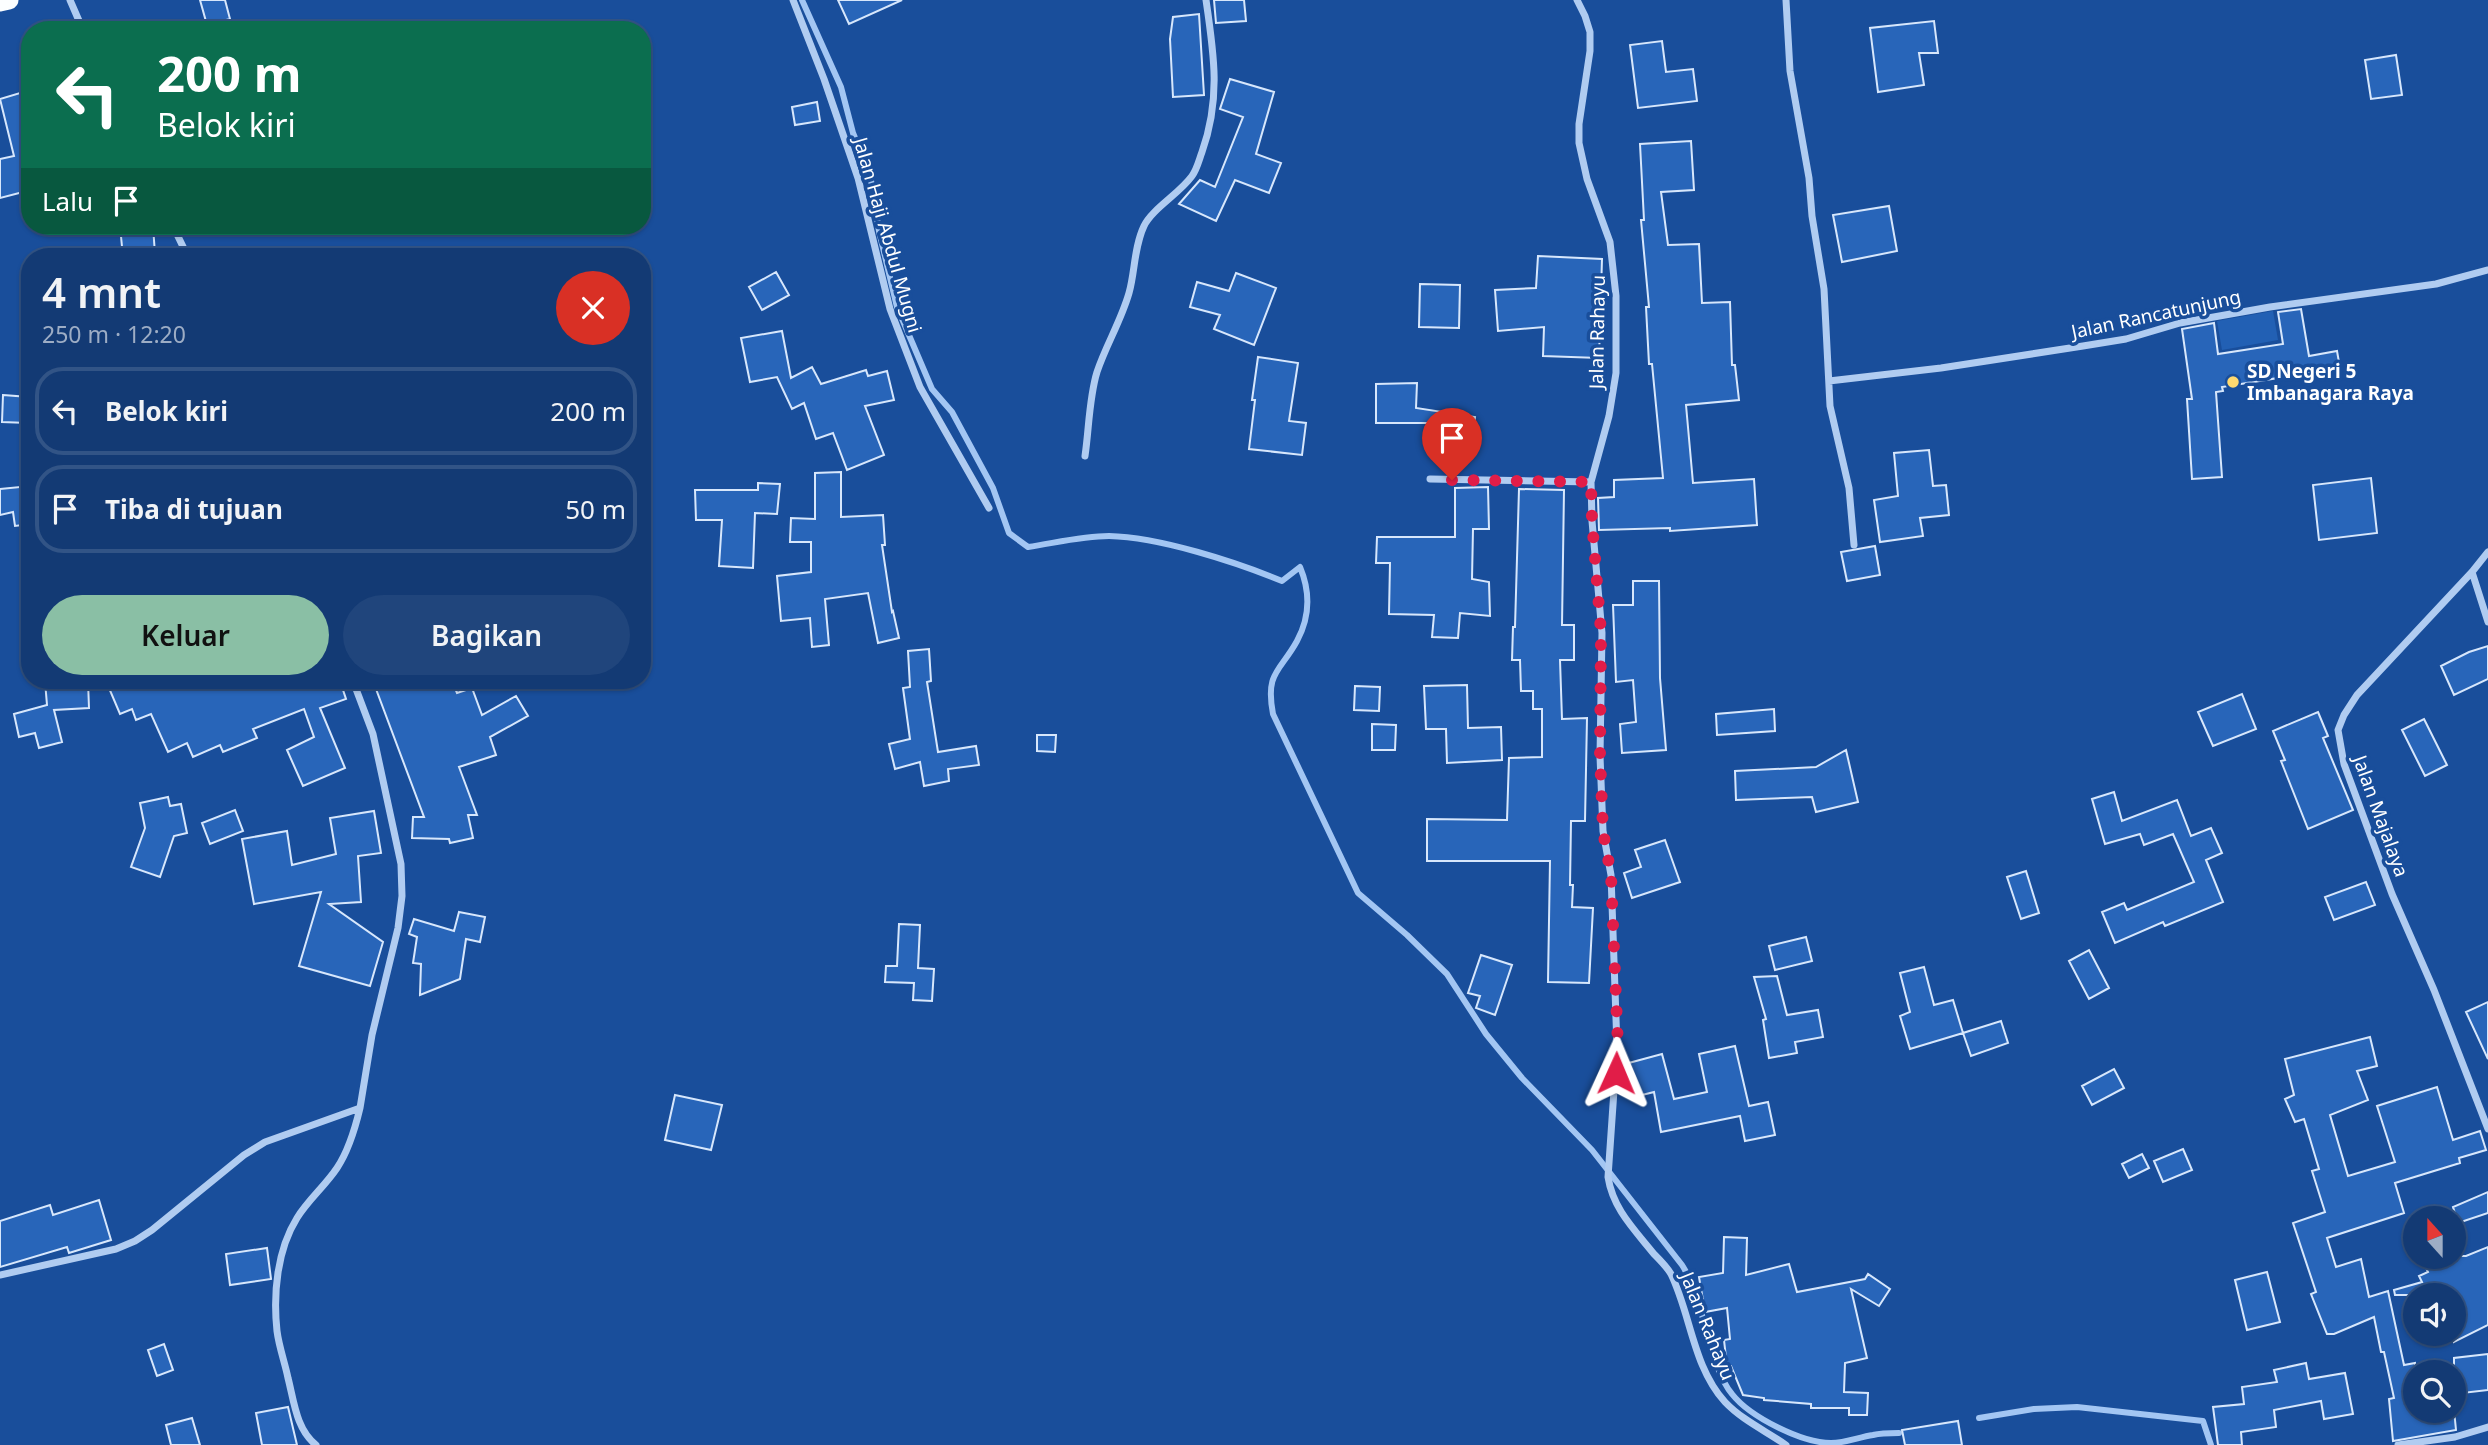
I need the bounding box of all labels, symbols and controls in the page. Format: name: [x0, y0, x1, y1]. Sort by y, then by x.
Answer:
text: 200 m: [157, 40, 302, 106]
icon: left: [42, 49, 133, 140]
text: Belok kiri: [157, 103, 296, 146]
street label: Jalan Haji Abdul Mugni: [847, 132, 928, 336]
icon: arrive: [107, 182, 145, 220]
text: Lalu: [42, 183, 93, 219]
text: 4 mnt: [42, 263, 161, 320]
button: close: [556, 271, 630, 345]
street label: Jalan Rahayu: [1583, 275, 1611, 391]
street label: Jalan Rancatunjung: [2067, 283, 2243, 345]
text: 250 m · 12:20: [42, 318, 186, 350]
place label: SD Negeri 5 Imbanagara Raya: [2247, 358, 2414, 406]
marker: SD Negeri 5 Imbanagara Raya: [2225, 374, 2241, 390]
icon: left: [46, 392, 84, 430]
text: Belok kiri: [105, 393, 228, 429]
text: 200 m: [550, 393, 626, 429]
pin: [1422, 408, 1482, 480]
icon: arrive: [1433, 419, 1471, 457]
icon: arrive: [46, 490, 84, 528]
text: Tiba di tujuan: [105, 491, 283, 527]
text: 50 m: [565, 491, 626, 527]
button: Keluar: [42, 595, 329, 675]
button: Bagikan: [343, 595, 630, 675]
street label: Jalan Majalaya: [2346, 750, 2415, 880]
position arrow: [1579, 1036, 1653, 1110]
north arrow: [2403, 1206, 2466, 1269]
map controls: [2403, 1206, 2466, 1423]
street label: Jalan Rahayu: [1674, 1266, 1741, 1384]
button: sound: [2403, 1283, 2466, 1346]
button: search: [2403, 1360, 2466, 1423]

